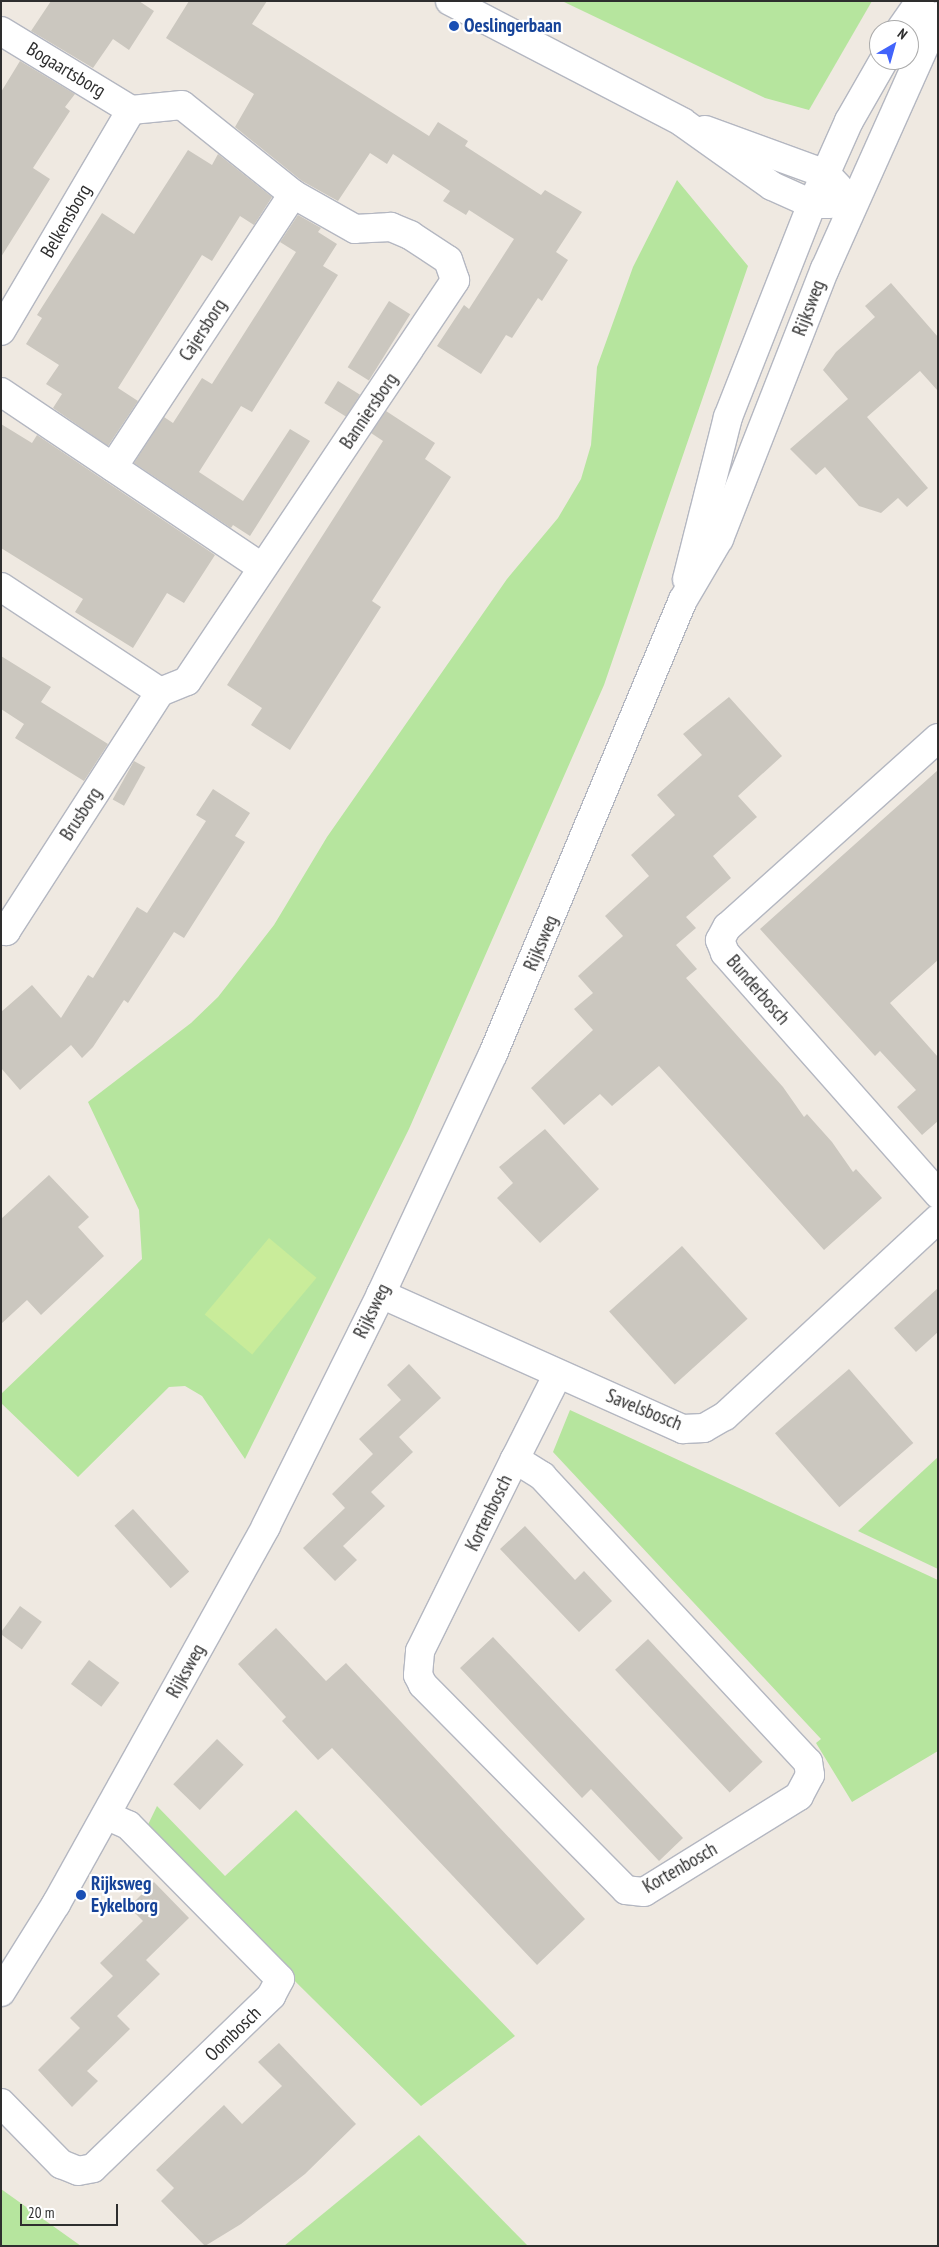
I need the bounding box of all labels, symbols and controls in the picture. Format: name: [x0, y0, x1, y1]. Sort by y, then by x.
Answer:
place label: Oeslingerbaan: [464, 15, 561, 37]
marker: Oeslingerbaan: [448, 20, 460, 32]
north arrow: [869, 20, 919, 70]
text: N: [894, 25, 911, 43]
street label: Bogaartsborg: [23, 38, 109, 102]
street label: Belkensborg: [36, 180, 96, 262]
street label: Rijksweg: [788, 277, 830, 339]
street label: Cajersborg: [175, 295, 231, 365]
street label: Banniersborg: [335, 369, 403, 453]
street label: Brusborg: [55, 783, 107, 845]
street label: Rijksweg: [519, 912, 563, 974]
street label: Bunderbosch: [722, 951, 794, 1029]
street label: Rijksweg: [349, 1280, 395, 1342]
street label: Savelsbosch: [603, 1384, 685, 1436]
street label: Kortenbosch: [461, 1471, 517, 1555]
street label: Rijksweg: [162, 1640, 210, 1702]
street label: Kortenbosch: [639, 1838, 721, 1898]
place label: Rijksweg Eykelborg: [91, 1873, 158, 1917]
marker: Rijksweg Eykelborg: [75, 1889, 87, 1901]
street label: Oombosch: [200, 2002, 266, 2066]
scale bar: [22, 2194, 120, 2226]
text: 20 m: [28, 2203, 54, 2222]

